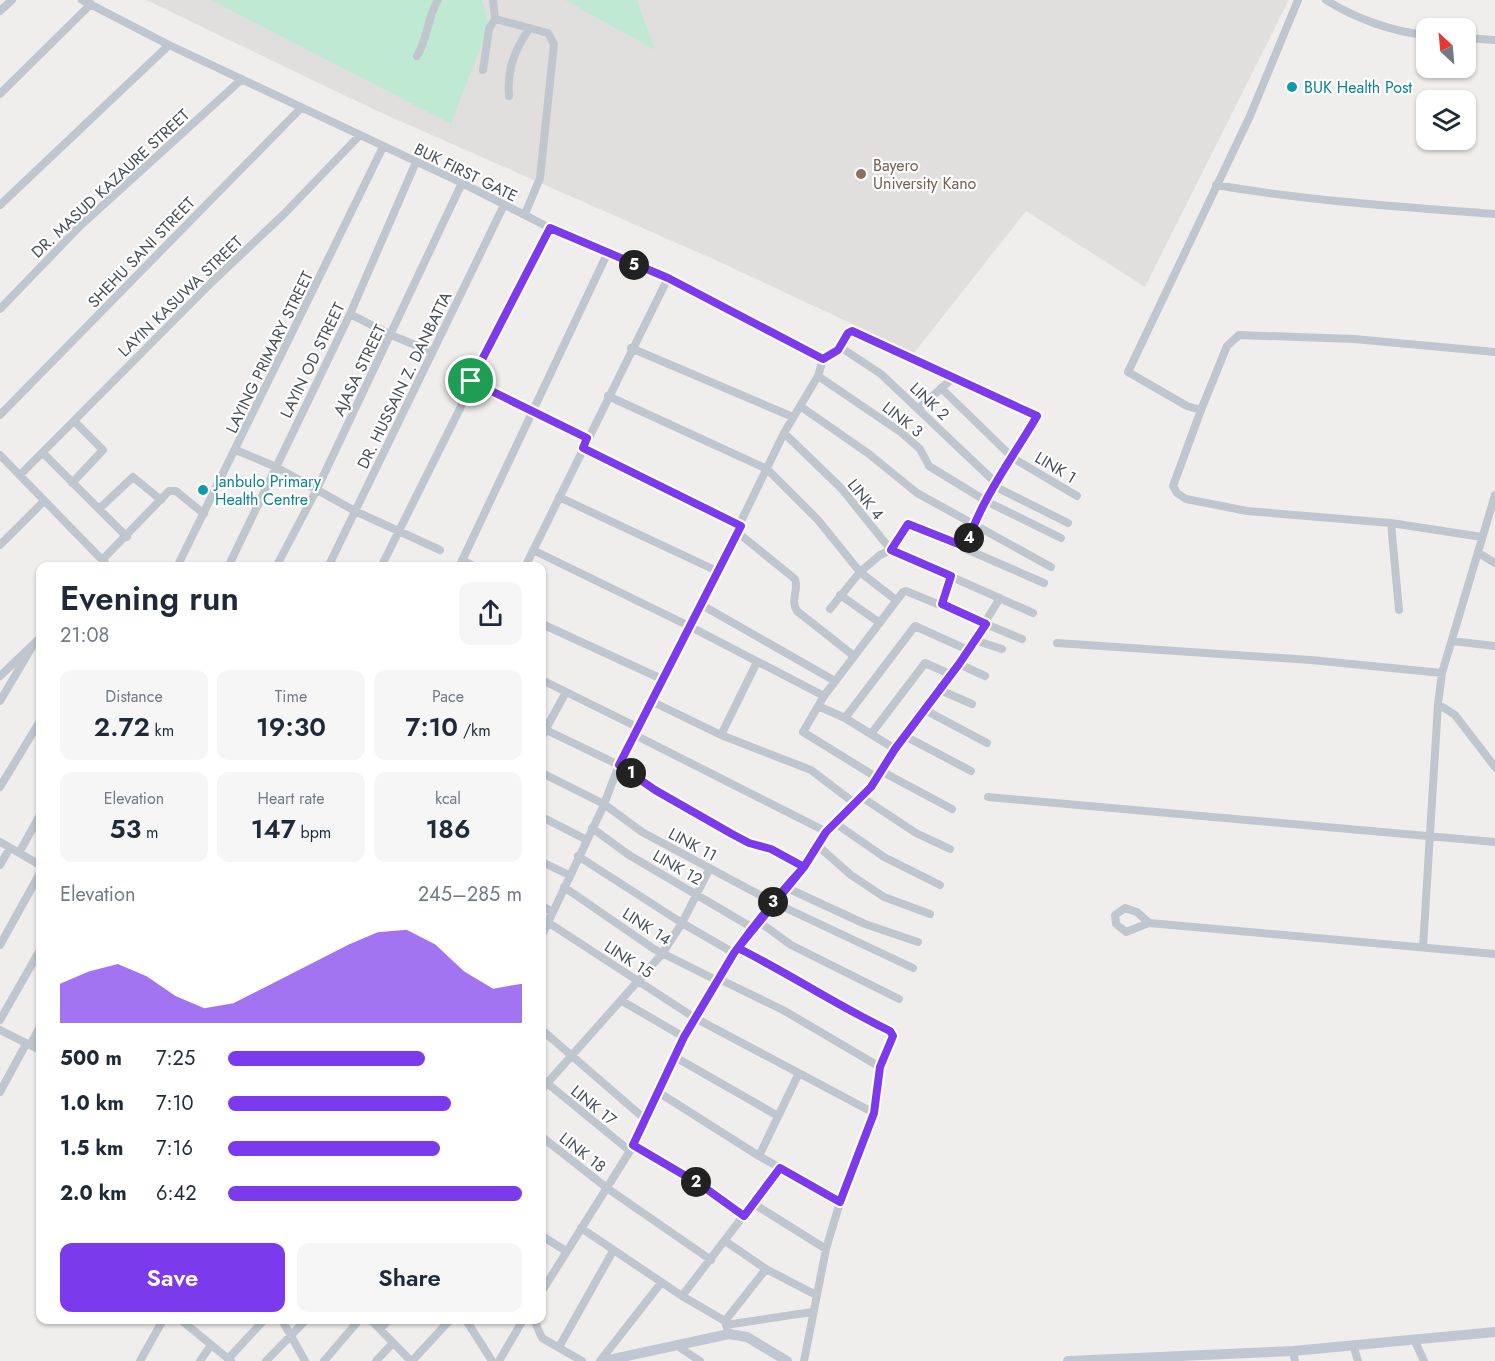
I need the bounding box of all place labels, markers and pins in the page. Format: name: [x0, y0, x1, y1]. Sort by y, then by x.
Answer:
place label: BUK Health Post: [1304, 76, 1412, 99]
marker: BUK Health Post: [1285, 80, 1299, 94]
place label: Bayero University Kano: [873, 154, 977, 195]
marker: Bayero University Kano: [854, 167, 868, 181]
pin: 5: [619, 250, 649, 280]
pin: [445, 355, 496, 406]
place label: Janbulo Primary Health Centre: [213, 470, 322, 511]
marker: Janbulo Primary Health Centre: [196, 483, 210, 497]
pin: 4: [954, 523, 984, 553]
pin: 1: [616, 758, 646, 788]
pin: 3: [758, 887, 788, 917]
pin: 2: [681, 1167, 711, 1197]

